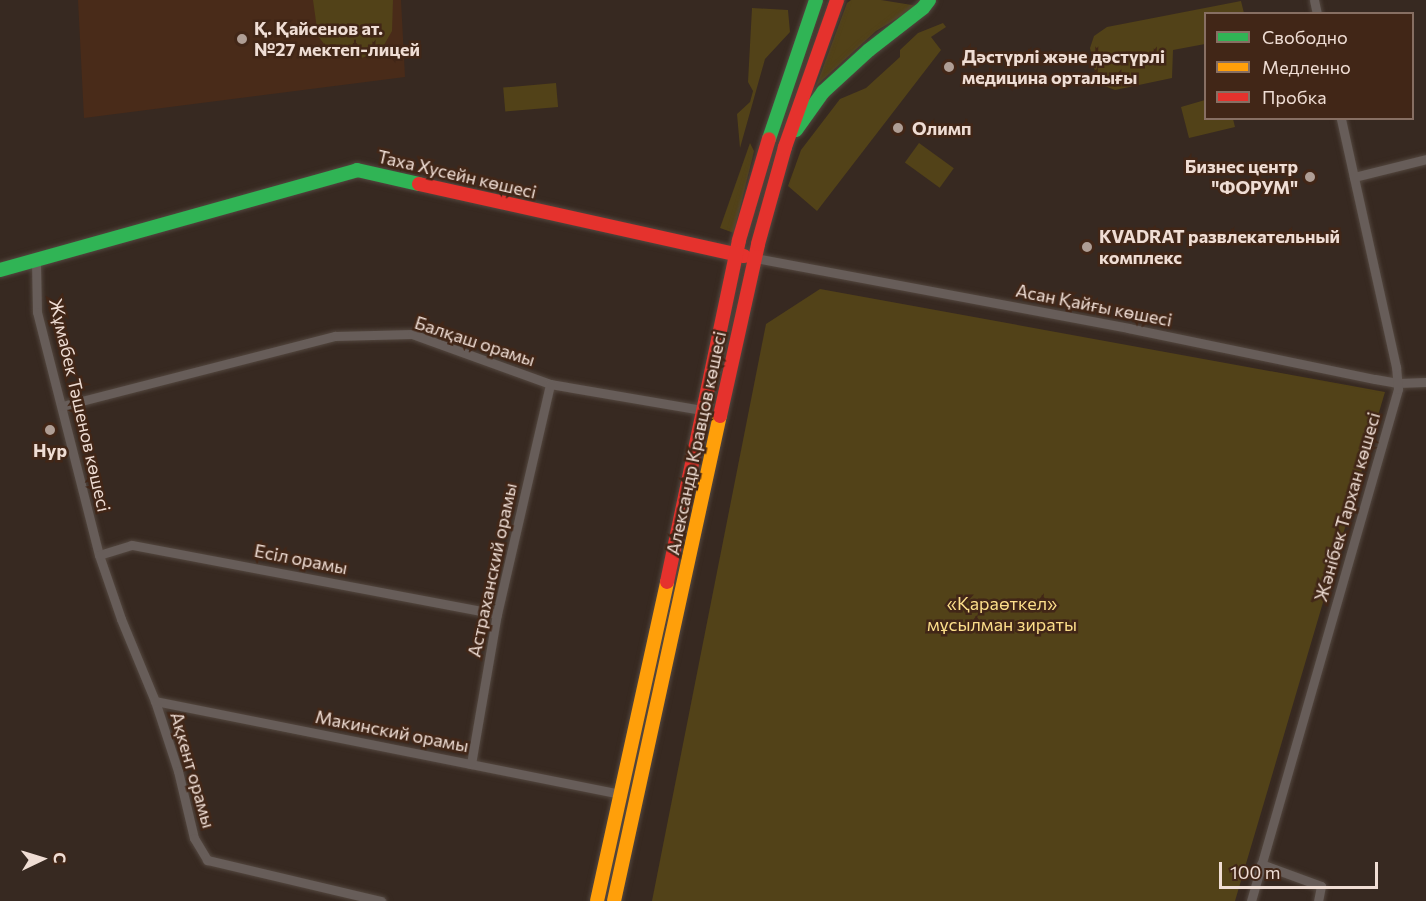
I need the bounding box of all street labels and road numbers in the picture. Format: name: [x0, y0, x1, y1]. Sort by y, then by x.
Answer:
street label: Таха Хусейн көшесі: [375, 145, 539, 203]
street label: Асан Қайғы көшесі: [1014, 279, 1174, 331]
street label: Жұмабек Тәшенов көшесі: [45, 296, 115, 514]
street label: Балқаш орамы: [412, 311, 538, 371]
street label: Александр Кравцов көшесі: [662, 329, 730, 557]
street label: Жәнібек Тархан көшесі: [1310, 410, 1384, 604]
street label: Астраханский орамы: [463, 481, 521, 659]
street label: Есіл орамы: [253, 539, 349, 579]
street label: Макинский орамы: [314, 706, 470, 756]
street label: Ақкент орамы: [166, 709, 220, 831]

